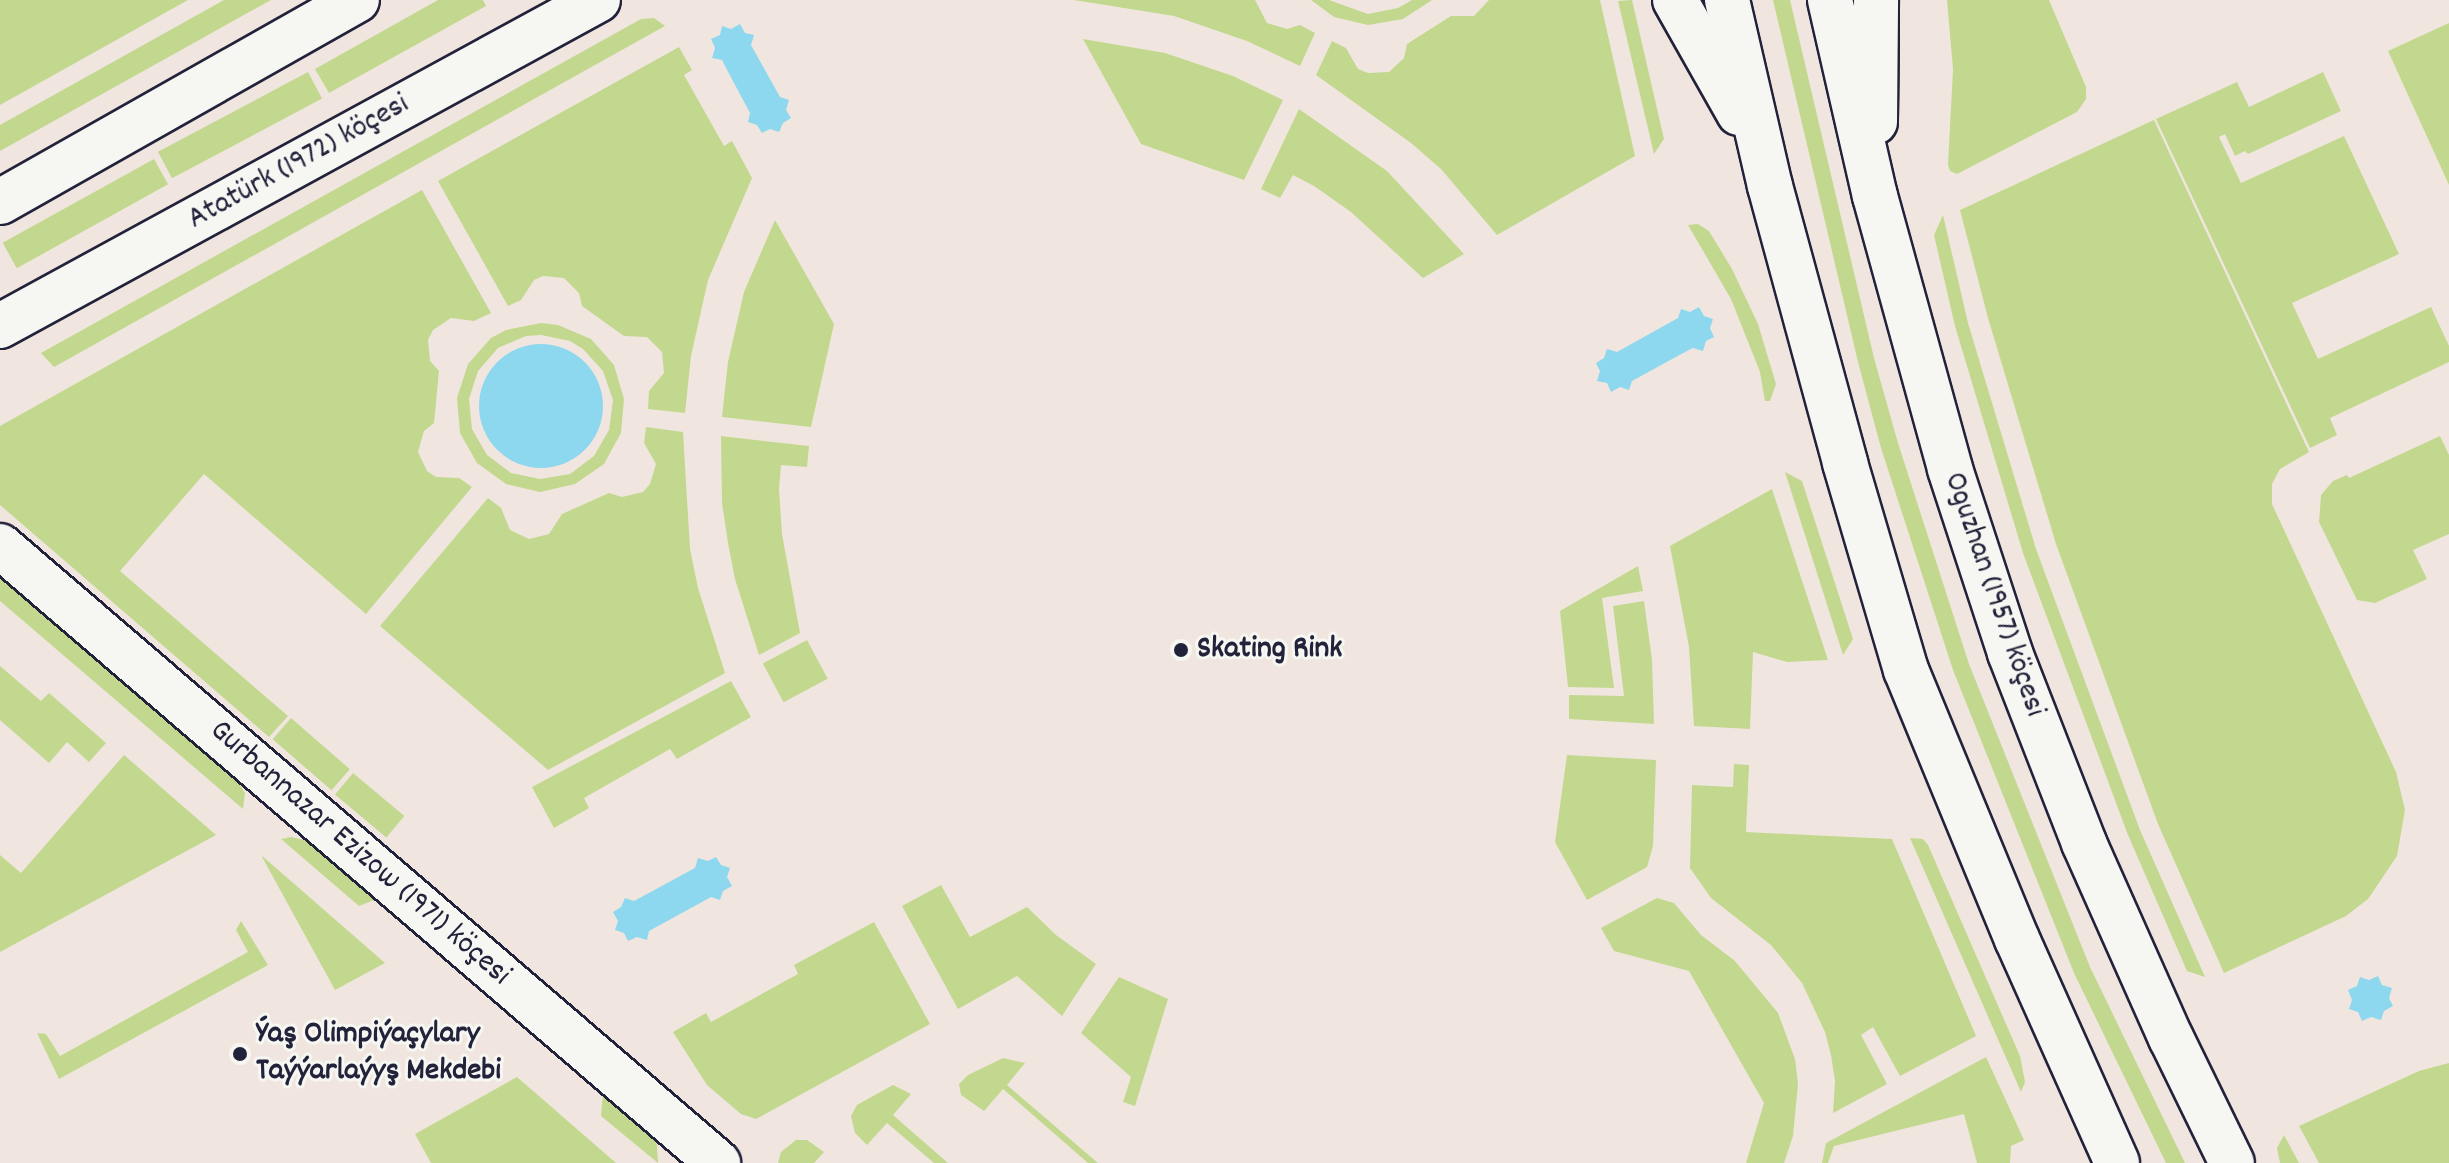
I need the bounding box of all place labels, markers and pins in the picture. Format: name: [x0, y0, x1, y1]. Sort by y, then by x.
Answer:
place label: Skating Rink: [1197, 631, 1342, 669]
marker: Skating Rink: [1172, 641, 1190, 659]
place label: Ýaş Olimpiýaçylary Taýýarlaýyş Mekdebi: [256, 1017, 501, 1092]
marker: Ýaş Olimpiýaçylary Taýýarlaýyş Mekdebi: [231, 1045, 249, 1063]

